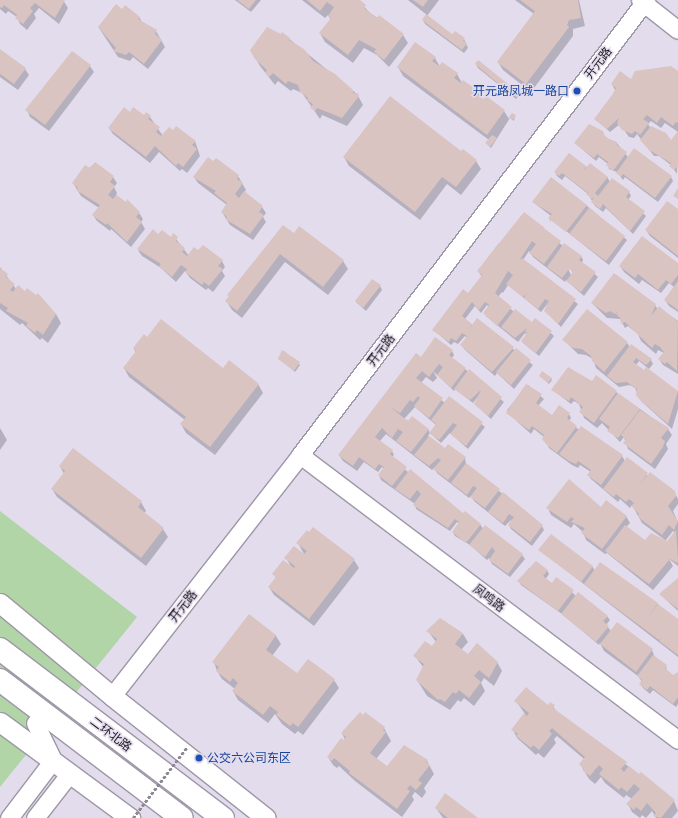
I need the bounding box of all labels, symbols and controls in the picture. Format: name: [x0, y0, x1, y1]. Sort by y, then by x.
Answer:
street label: 开元路: [581, 44, 615, 82]
place label: 开元路凤城一路口: [473, 84, 569, 98]
marker: 开元路凤城一路口: [572, 86, 582, 96]
street label: 开元路: [364, 331, 398, 369]
street label: 凤鸣路: [470, 581, 508, 615]
street label: 开元路: [166, 587, 200, 625]
street label: 二环北路: [87, 714, 135, 754]
place label: 公交六公司东区: [207, 751, 291, 765]
marker: 公交六公司东区: [194, 753, 204, 763]

